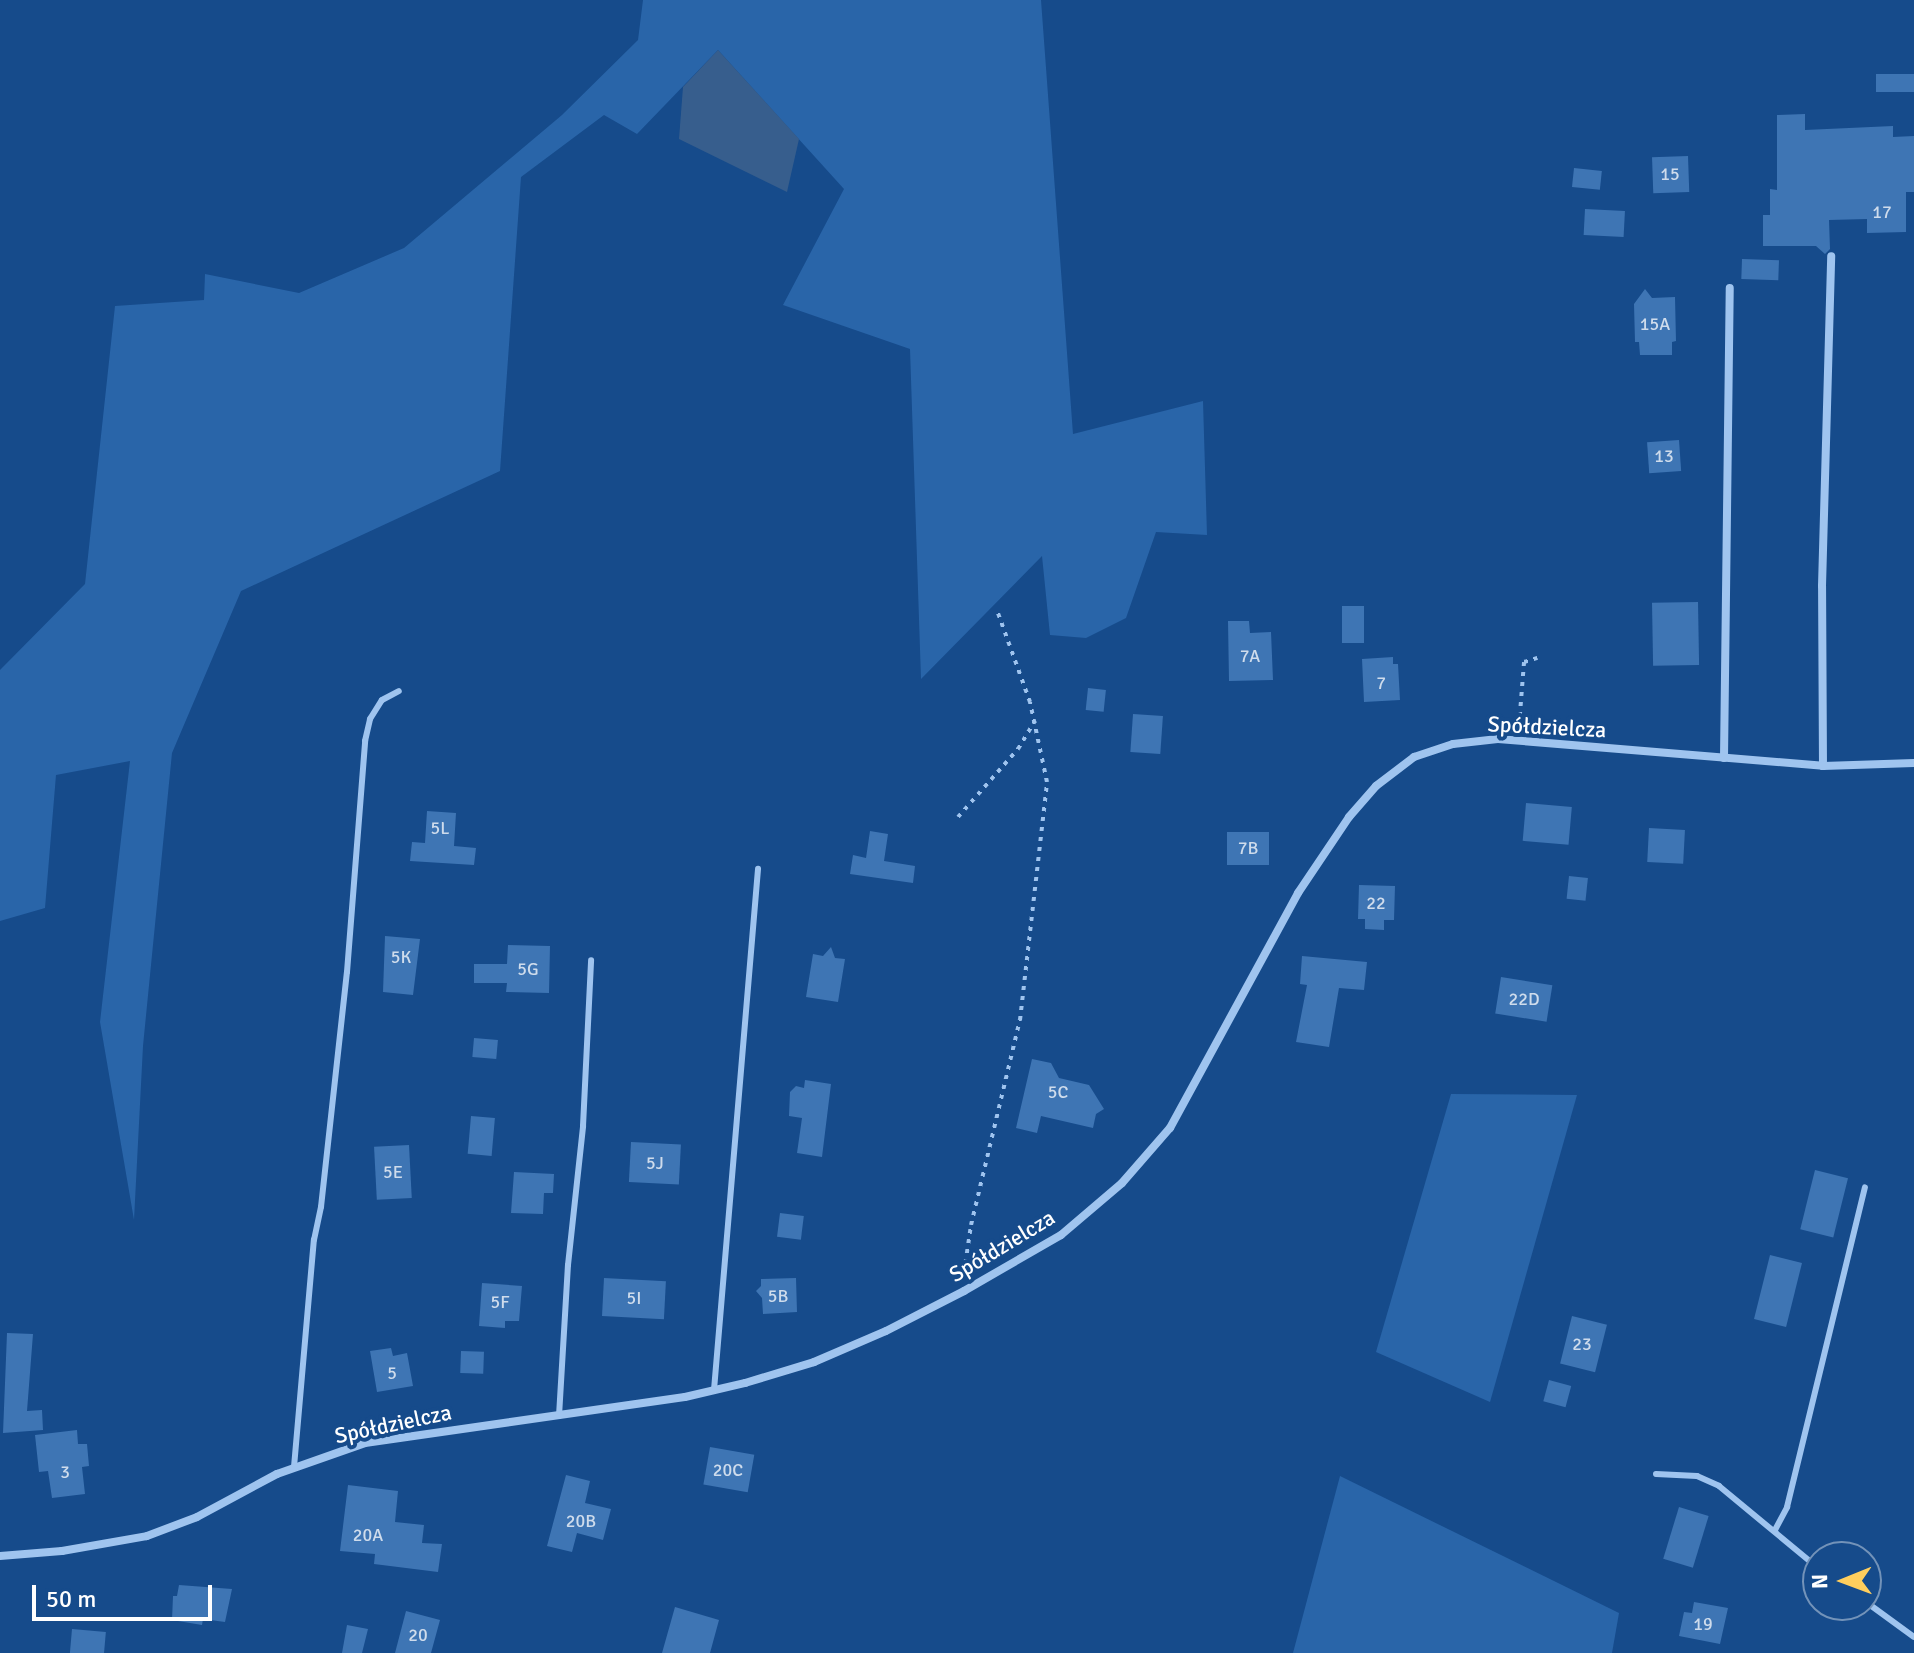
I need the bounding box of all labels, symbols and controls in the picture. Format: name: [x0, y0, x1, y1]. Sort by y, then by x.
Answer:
house number: 15: [1660, 163, 1680, 185]
house number: 17: [1872, 201, 1892, 223]
house number: 15A: [1640, 313, 1670, 335]
house number: 13: [1654, 445, 1674, 467]
house number: 7A: [1240, 645, 1260, 667]
house number: 7: [1376, 672, 1386, 694]
street label: Spółdzielcza: [1487, 711, 1607, 743]
house number: 5L: [431, 817, 449, 839]
house number: 7B: [1238, 837, 1258, 859]
house number: 22: [1366, 892, 1386, 914]
house number: 5K: [391, 946, 411, 968]
house number: 5G: [517, 958, 539, 980]
house number: 22D: [1508, 988, 1540, 1010]
house number: 5C: [1048, 1081, 1068, 1103]
house number: 5J: [646, 1152, 664, 1174]
house number: 5E: [383, 1161, 403, 1183]
street label: Spółdzielcza: [944, 1204, 1060, 1288]
house number: 5B: [768, 1285, 788, 1307]
house number: 5I: [626, 1287, 642, 1309]
house number: 5F: [490, 1291, 510, 1313]
house number: 23: [1572, 1333, 1592, 1355]
house number: 5: [387, 1362, 397, 1384]
street label: Spółdzielcza: [332, 1399, 454, 1449]
house number: 20C: [713, 1459, 743, 1481]
house number: 3: [60, 1461, 70, 1483]
house number: 20B: [566, 1510, 596, 1532]
house number: 20A: [353, 1524, 383, 1546]
north arrow: [1802, 1541, 1882, 1621]
scale bar: [36, 1569, 216, 1619]
text: N: [1806, 1574, 1833, 1589]
text: 50 m: [46, 1584, 96, 1614]
house number: 19: [1693, 1613, 1713, 1635]
house number: 20: [408, 1624, 428, 1646]

